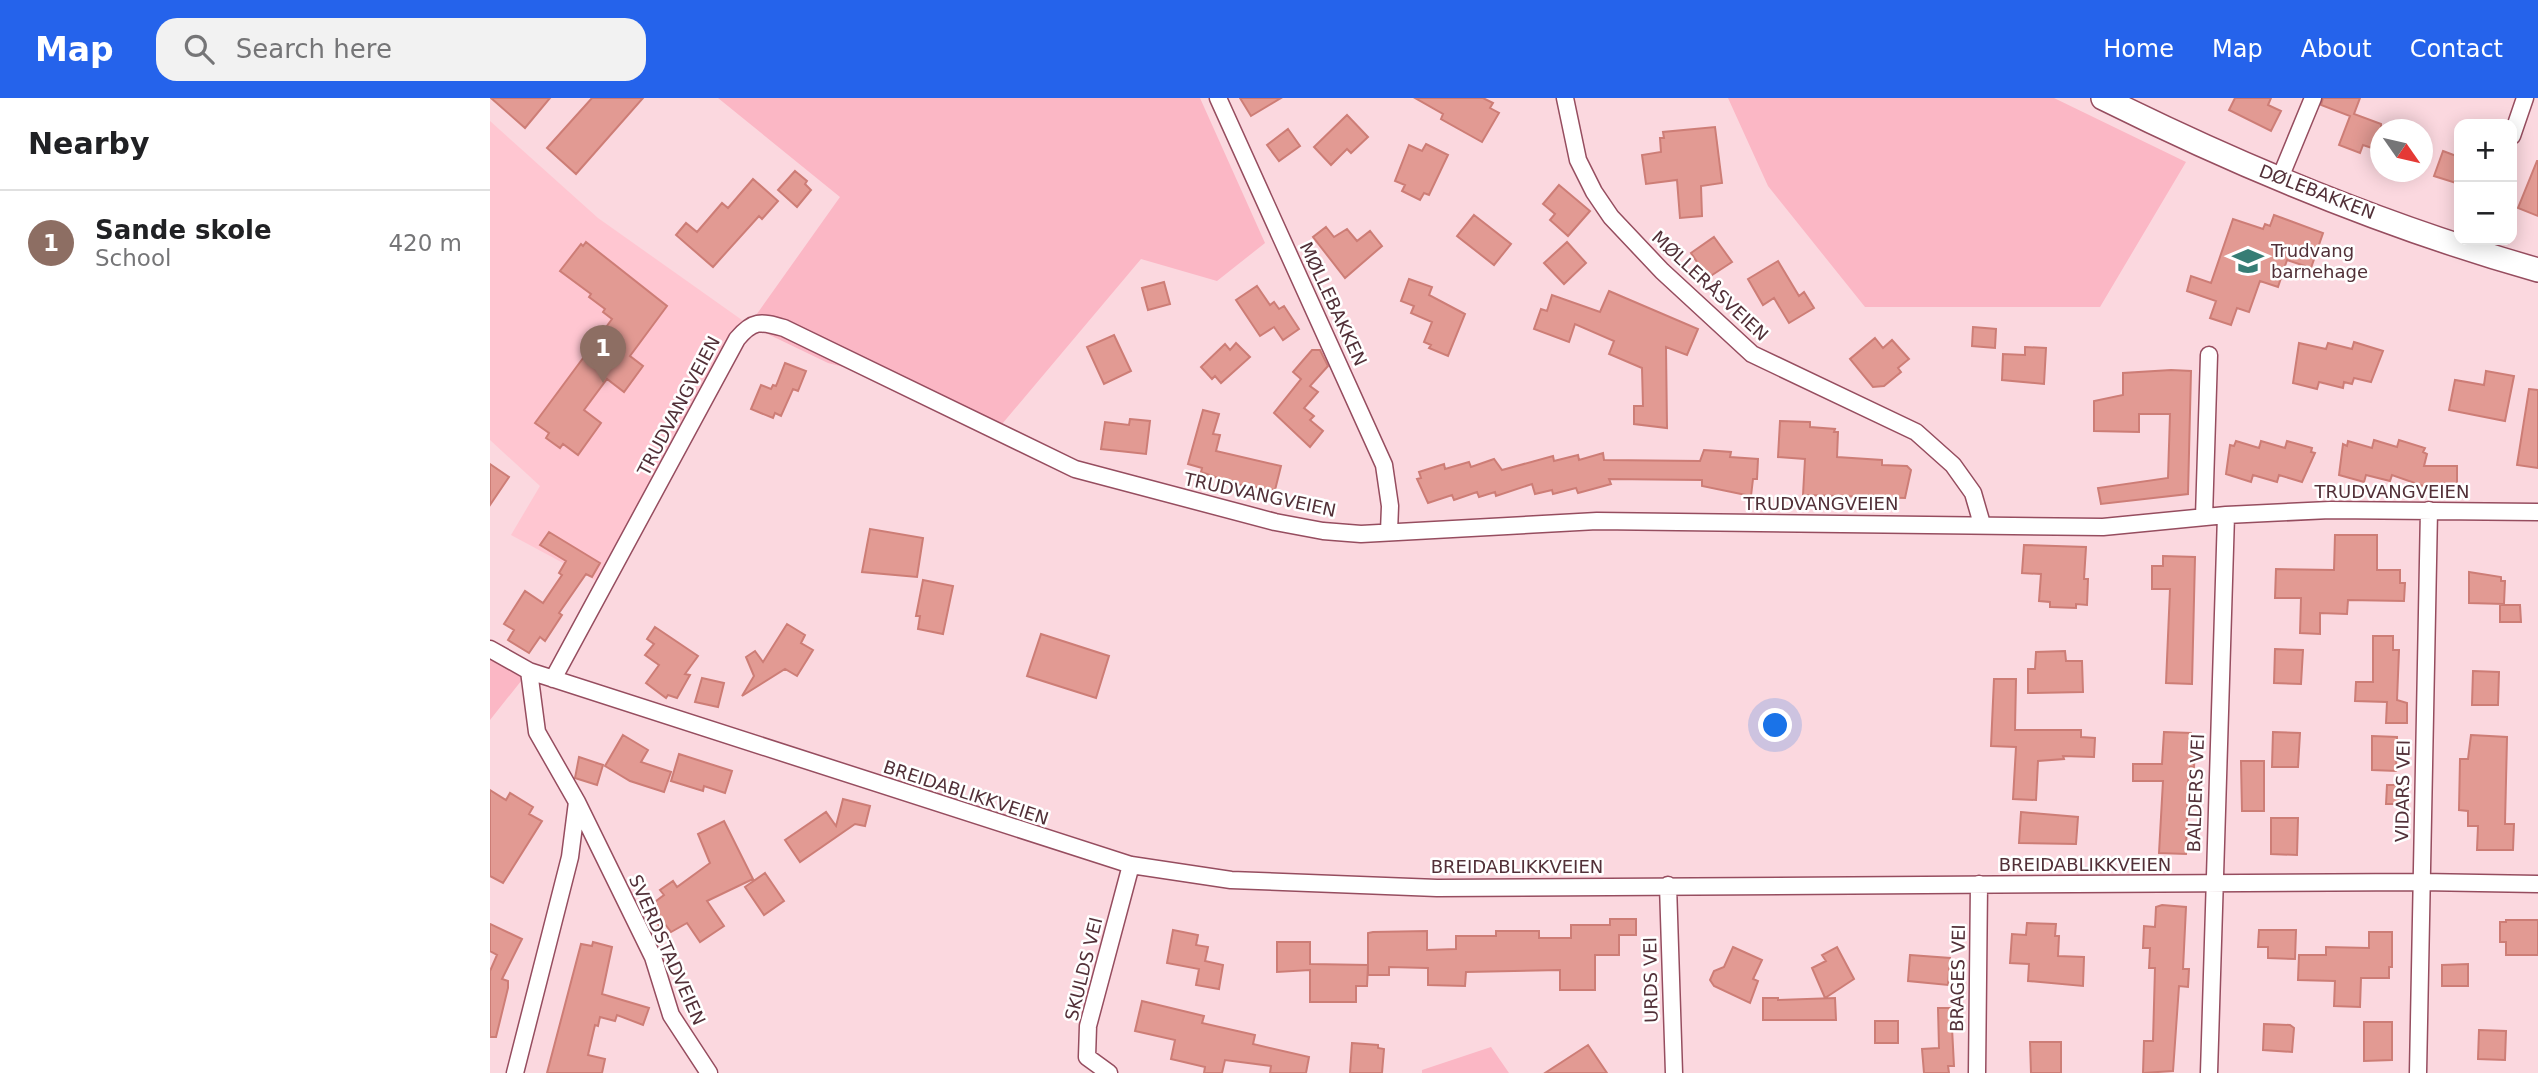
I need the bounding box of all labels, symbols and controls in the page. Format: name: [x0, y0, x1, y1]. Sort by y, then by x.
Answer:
search box: [156, 18, 646, 81]
text: Map: [35, 30, 114, 69]
icon: search: [180, 30, 218, 68]
text: Search here: [236, 34, 392, 64]
text: Home: [2103, 35, 2174, 63]
text: Map: [2212, 35, 2263, 63]
text: About: [2301, 35, 2372, 63]
text: Contact: [2410, 35, 2503, 63]
north arrow: [2370, 119, 2433, 182]
map controls: [2454, 119, 2517, 245]
button: +: [2454, 119, 2517, 182]
text: Nearby: [28, 126, 150, 161]
street label: DØLEBAKKEN: [2256, 160, 2378, 223]
button: −: [2454, 182, 2517, 245]
text: Sande skole: [95, 215, 272, 245]
street label: MØLLERÅSVEIEN: [1648, 226, 1773, 345]
text: 1: [43, 230, 59, 256]
text: 420 m: [388, 230, 462, 256]
street label: MØLLEBAKKEN: [1296, 239, 1371, 369]
place label: Trudvang barnehage: [2270, 240, 2368, 282]
school or university icon: Trudvang barnehage: [2231, 244, 2265, 278]
text: School: [95, 245, 171, 271]
pin: 1: [580, 325, 626, 383]
street label: TRUDVANGVEIEN: [632, 332, 724, 480]
street label: TRUDVANGVEIEN: [1181, 468, 1338, 521]
street label: TRUDVANGVEIEN: [2314, 481, 2469, 502]
street label: TRUDVANGVEIEN: [1743, 493, 1898, 514]
your location: [1758, 708, 1792, 742]
street label: BALDERS VEI: [2183, 733, 2208, 853]
street label: VIDARS VEI: [2391, 740, 2414, 842]
street label: BREIDABLIKKVEIEN: [881, 756, 1051, 829]
street label: BREIDABLIKKVEIEN: [1999, 854, 2171, 875]
street label: BREIDABLIKKVEIEN: [1431, 856, 1603, 877]
street label: SVERDSTADVEIEN: [625, 871, 710, 1028]
street label: SKULDS VEI: [1061, 915, 1107, 1023]
street label: BRAGES VEI: [1946, 924, 1969, 1032]
street label: URDS VEI: [1639, 937, 1662, 1023]

